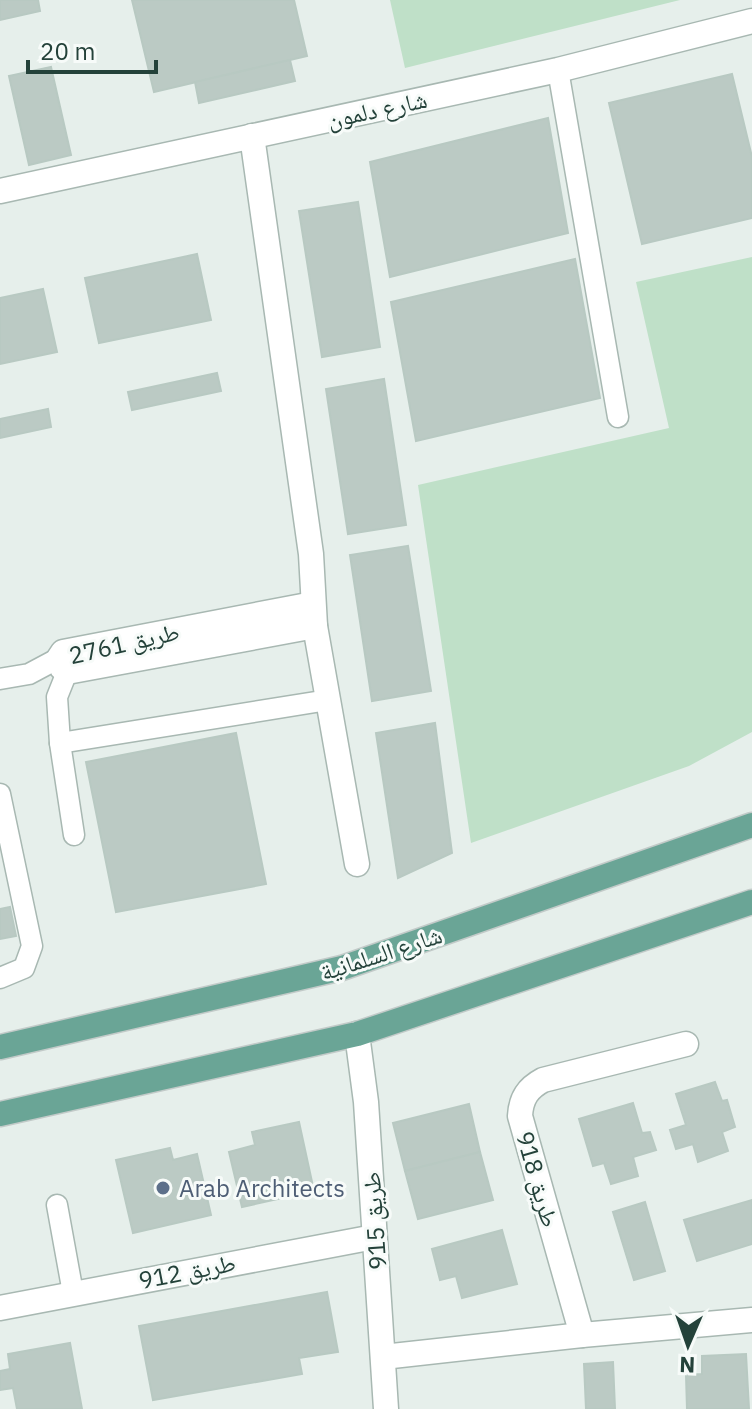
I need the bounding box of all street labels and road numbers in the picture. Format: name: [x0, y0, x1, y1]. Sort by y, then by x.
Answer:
street label: شارع دلمون: [324, 83, 430, 135]
street label: طريق 2761: [66, 615, 182, 671]
street label: شارع السلمانية: [316, 918, 446, 988]
street label: طريق 918: [509, 1127, 567, 1231]
street label: طريق 915: [355, 1171, 393, 1271]
street label: طريق 912: [136, 1246, 238, 1296]

